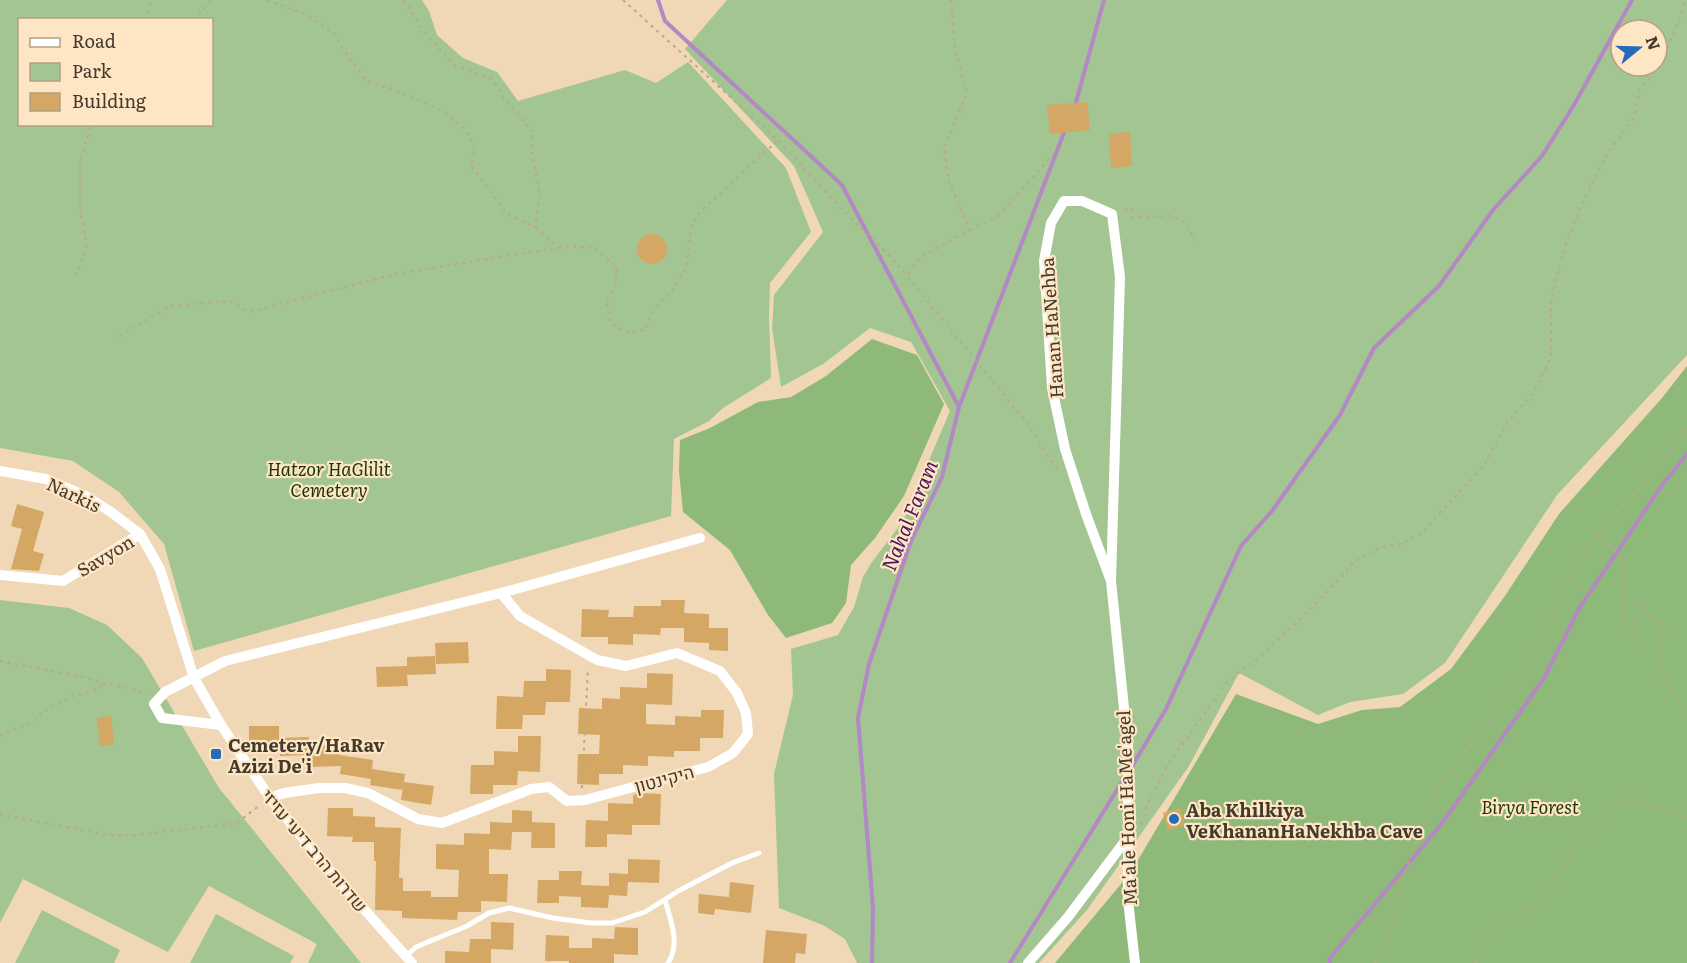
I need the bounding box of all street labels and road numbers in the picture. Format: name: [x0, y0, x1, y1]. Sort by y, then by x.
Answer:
street label: Hanan HaNehba: [1033, 256, 1069, 400]
street label: Narkis: [43, 470, 105, 518]
street label: Savyon: [71, 527, 139, 583]
street label: Ma'ale Honi HaMe'agel: [1109, 710, 1143, 906]
street label: היקינטון: [631, 757, 697, 799]
street label: שדרות הרב דיעי עזיזי: [255, 783, 375, 917]

